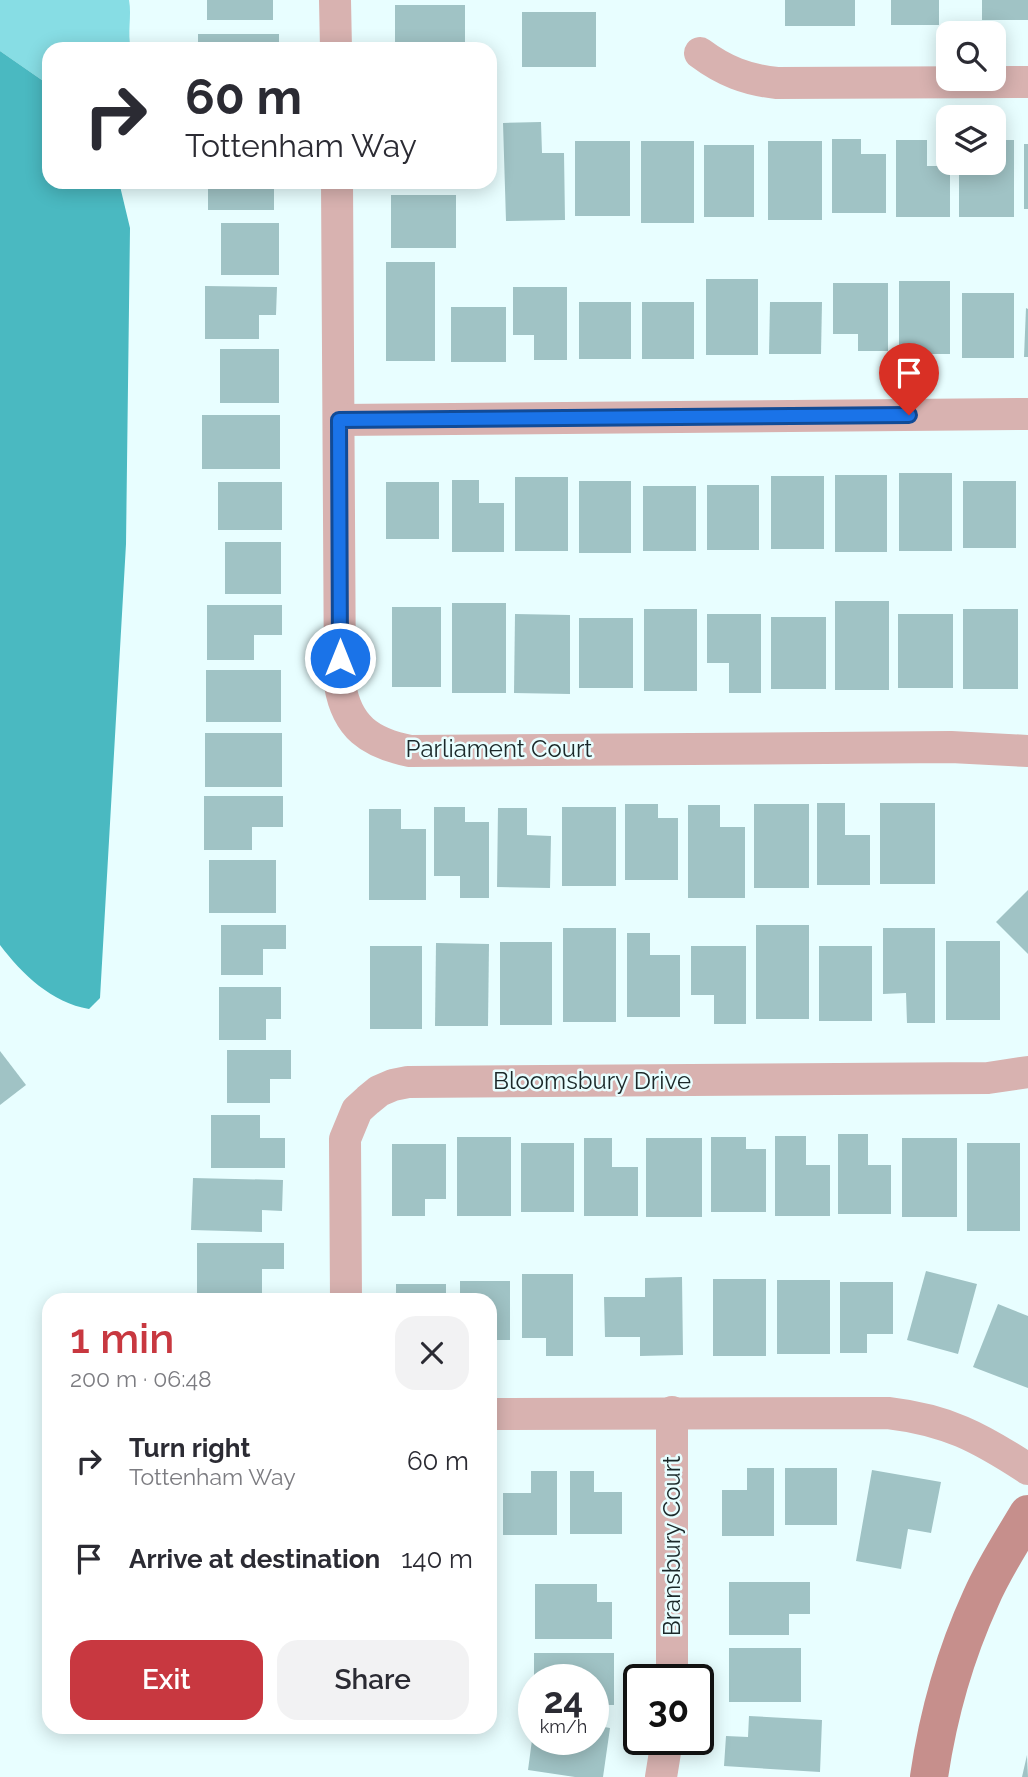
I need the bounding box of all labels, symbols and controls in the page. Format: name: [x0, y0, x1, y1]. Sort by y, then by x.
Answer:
map controls: [936, 21, 1006, 175]
button: search: [936, 21, 1006, 91]
text: 60 m: [185, 68, 302, 125]
icon: right: [70, 70, 161, 161]
button: layers: [936, 105, 1006, 175]
text: Tottenham Way: [185, 127, 417, 164]
pin: [879, 343, 939, 415]
icon: arrive: [890, 354, 928, 392]
position arrow: [303, 621, 377, 695]
street label: Parliament Court: [406, 734, 592, 763]
street label: Bloomsbury Drive: [493, 1066, 691, 1095]
text: 1 min: [70, 1314, 174, 1363]
button: close: [395, 1316, 469, 1390]
text: 200 m · 06:48: [70, 1365, 212, 1392]
text: Turn right: [129, 1433, 250, 1463]
icon: right: [70, 1442, 108, 1480]
text: 60 m: [407, 1446, 469, 1476]
street label: Bransbury Court: [657, 1456, 686, 1636]
text: Tottenham Way: [129, 1463, 296, 1490]
icon: arrive: [70, 1540, 108, 1578]
text: Arrive at destination: [129, 1544, 380, 1574]
text: 140 m: [401, 1544, 473, 1574]
button: Exit: [70, 1640, 263, 1720]
button: Share: [277, 1640, 469, 1720]
speed limit sign: 30: [623, 1664, 714, 1755]
text: 24: [544, 1680, 583, 1721]
text: km/h: [540, 1716, 587, 1737]

